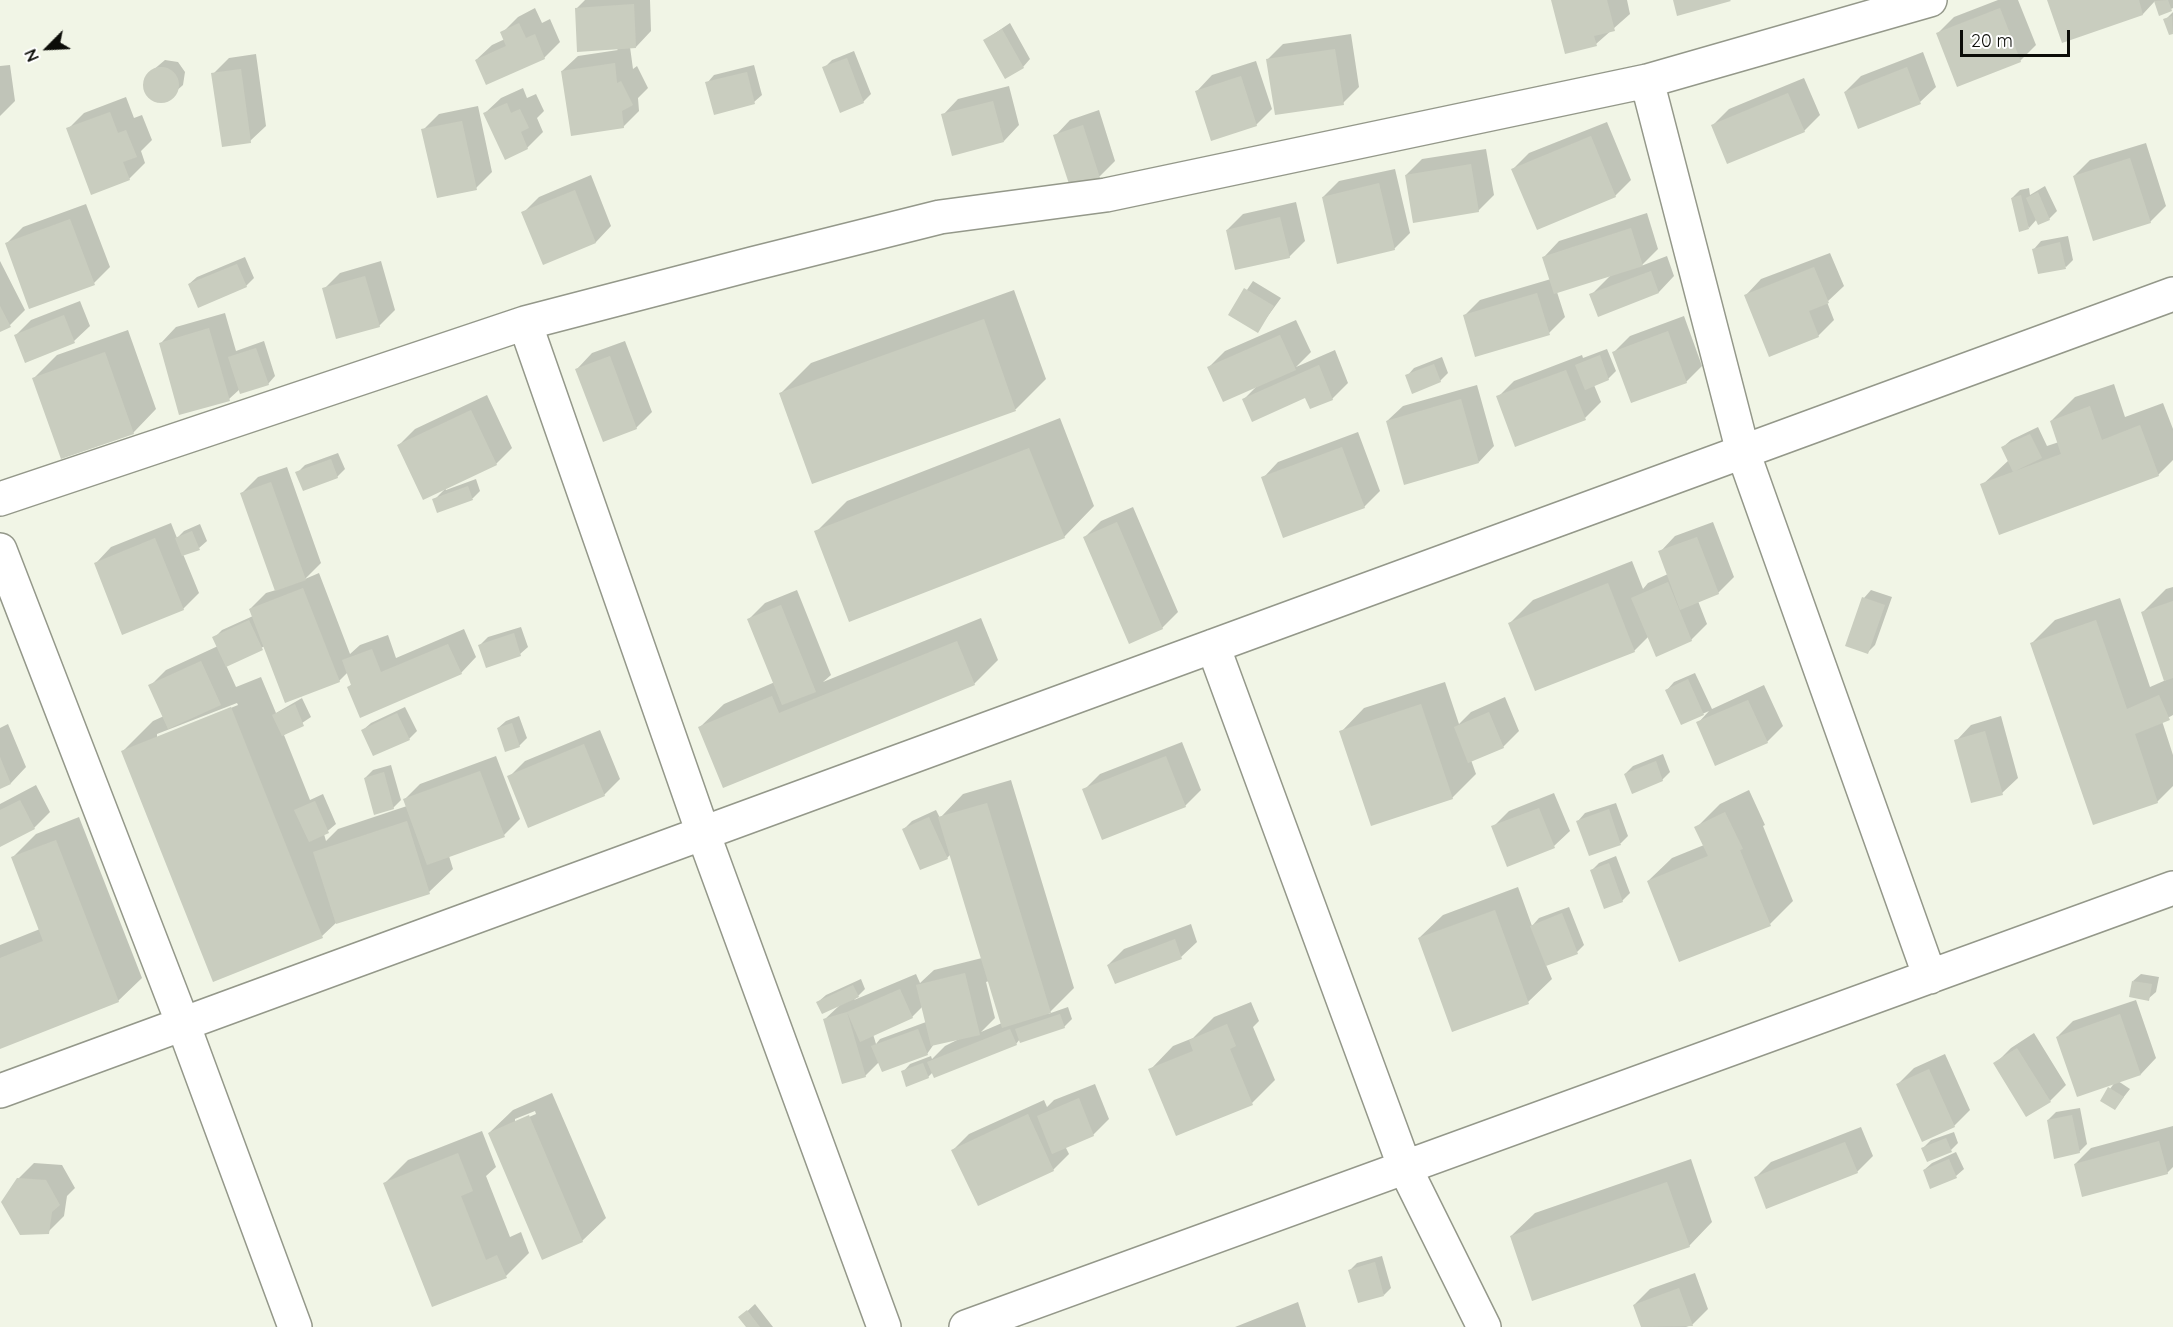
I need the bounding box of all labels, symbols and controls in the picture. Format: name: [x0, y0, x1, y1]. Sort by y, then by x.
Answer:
north arrow: [18, 18, 78, 78]
scale bar: [1963, 18, 2072, 56]
text: 20 m: [1971, 29, 2013, 52]
text: N: [20, 46, 43, 65]

